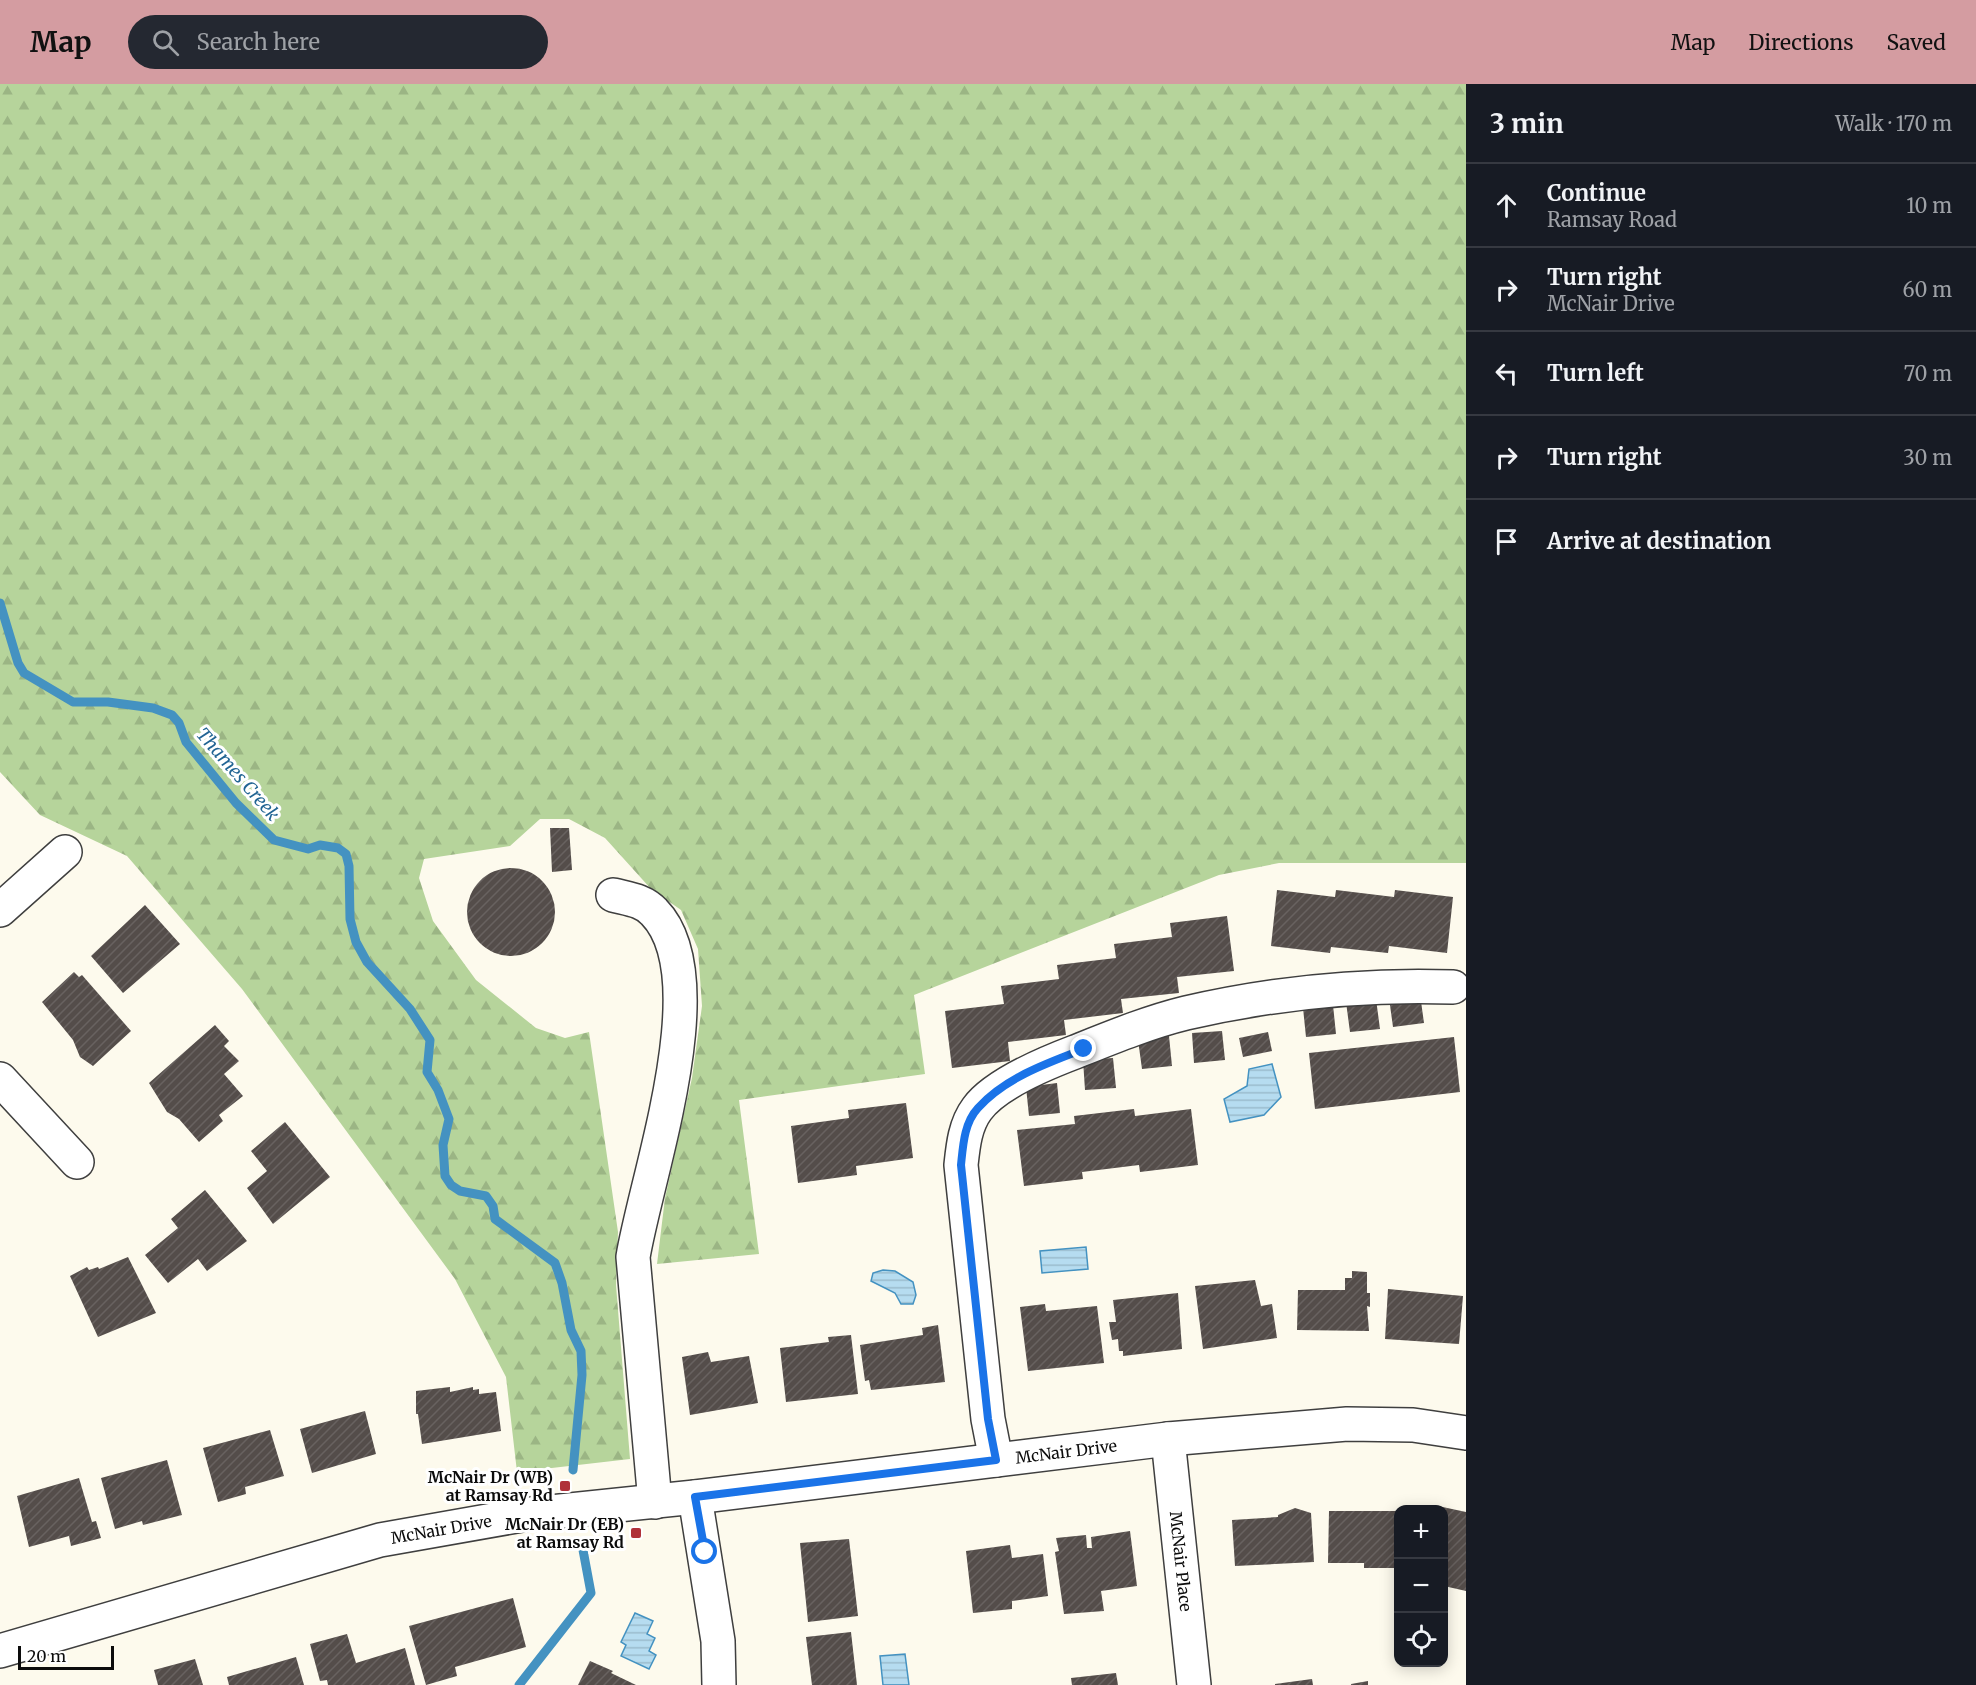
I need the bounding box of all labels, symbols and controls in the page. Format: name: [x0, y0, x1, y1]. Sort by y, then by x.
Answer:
search box: [128, 15, 548, 69]
text: Map: [30, 24, 92, 60]
icon: search: [149, 26, 182, 59]
text: Search here: [197, 28, 320, 56]
text: Map: [1671, 29, 1715, 56]
text: Directions: [1748, 29, 1853, 56]
text: Saved: [1886, 29, 1946, 56]
text: 3 min: [1490, 107, 1564, 140]
text: Walk · 170 m: [1835, 111, 1952, 136]
text: Continue: [1547, 179, 1646, 207]
icon: ahead: [1490, 189, 1523, 222]
text: 10 m: [1906, 193, 1952, 218]
text: Ramsay Road: [1547, 207, 1677, 232]
text: Turn right: [1547, 263, 1661, 291]
icon: right: [1490, 273, 1523, 306]
text: 60 m: [1902, 277, 1952, 302]
text: McNair Drive: [1547, 291, 1675, 316]
icon: left: [1490, 357, 1523, 390]
text: Turn left: [1547, 359, 1644, 387]
text: 70 m: [1904, 361, 1952, 386]
icon: right: [1490, 441, 1523, 474]
text: Turn right: [1547, 443, 1661, 471]
text: 30 m: [1903, 445, 1952, 470]
icon: arrive: [1490, 525, 1523, 558]
text: Arrive at destination: [1547, 527, 1771, 555]
water label: Thames Creek: [191, 723, 285, 825]
route end: [1070, 1035, 1096, 1061]
street label: McNair Drive: [1014, 1435, 1118, 1468]
place label: McNair Dr (WB) at Ramsay Rd: [428, 1467, 553, 1505]
marker: McNair Dr (WB) at Ramsay Rd: [558, 1479, 572, 1493]
map controls: [1394, 1505, 1448, 1667]
button: +: [1394, 1505, 1448, 1559]
street label: McNair Place: [1166, 1510, 1196, 1612]
street label: McNair Drive: [389, 1511, 493, 1548]
place label: McNair Dr (EB) at Ramsay Rd: [505, 1514, 624, 1552]
marker: McNair Dr (EB) at Ramsay Rd: [629, 1526, 643, 1540]
route start: [691, 1538, 717, 1564]
button: −: [1394, 1559, 1448, 1613]
button: locate: [1394, 1613, 1448, 1667]
scale bar: [18, 1643, 114, 1670]
text: 20 m: [27, 1646, 66, 1666]

